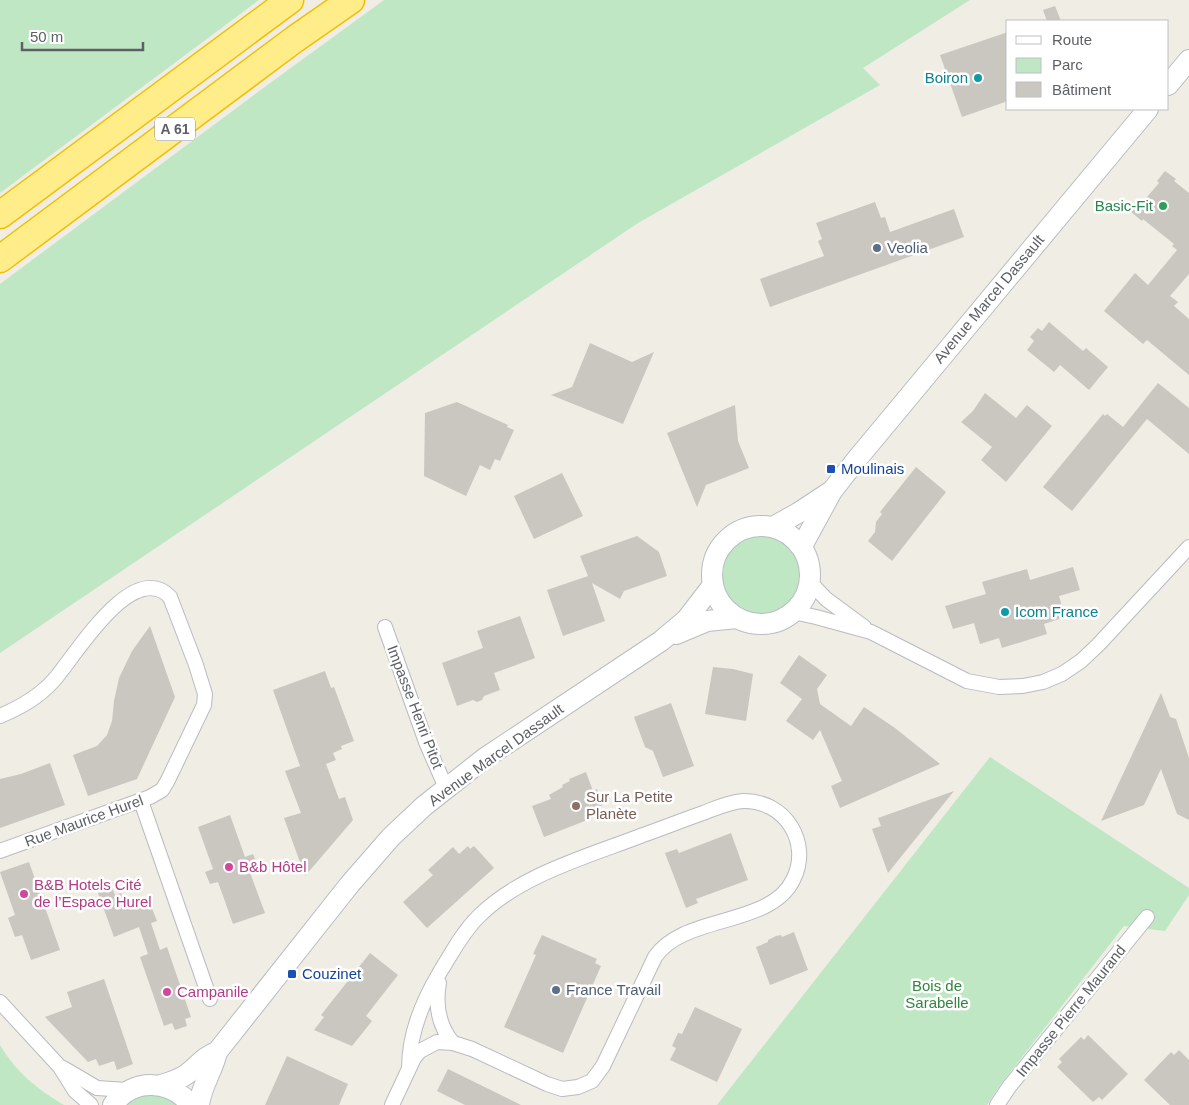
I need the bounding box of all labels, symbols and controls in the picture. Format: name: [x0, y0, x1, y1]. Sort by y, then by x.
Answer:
scale bar: [22, 20, 144, 52]
legend: [1006, 20, 1169, 110]
text: 50 m: [30, 28, 63, 45]
text: Route: [1052, 31, 1092, 48]
text: Parc: [1052, 56, 1083, 73]
place label: Boiron: [925, 69, 968, 86]
marker: Boiron: [972, 72, 984, 84]
text: Bâtiment: [1052, 81, 1112, 98]
road number: A 61: [155, 118, 195, 140]
place label: Basic-Fit: [1095, 197, 1154, 214]
marker: Basic-Fit: [1157, 200, 1169, 212]
street label: Avenue Marcel Dassault: [930, 230, 1048, 366]
place label: Veolia: [887, 239, 929, 256]
marker: Veolia: [871, 242, 883, 254]
place label: Moulinais: [841, 460, 904, 477]
marker: Moulinais: [825, 463, 837, 475]
place label: Icom France: [1015, 603, 1098, 620]
marker: Icom France: [999, 606, 1011, 618]
street label: Impasse Henri Pitot: [384, 643, 447, 772]
street label: Avenue Marcel Dassault: [425, 700, 567, 809]
place label: Sur La Petite Planète: [586, 788, 673, 822]
street label: Rue Maurice Hurel: [22, 791, 145, 850]
marker: Sur La Petite Planète: [570, 800, 582, 812]
place label: B&b Hôtel: [239, 858, 307, 875]
marker: B&b Hôtel: [223, 861, 235, 873]
place label: B&B Hotels Cité de l’Espace Hurel: [34, 876, 152, 910]
marker: B&B Hotels Cité de l’Espace Hurel: [18, 888, 30, 900]
street label: Impasse Pierre Maurand: [1012, 942, 1129, 1080]
place label: Couzinet: [302, 965, 362, 982]
marker: Couzinet: [286, 968, 298, 980]
park label: Bois de Sarabelle: [905, 977, 969, 1011]
place label: France Travail: [566, 981, 661, 998]
place label: Campanile: [177, 983, 249, 1000]
marker: France Travail: [550, 984, 562, 996]
marker: Campanile: [161, 986, 173, 998]

